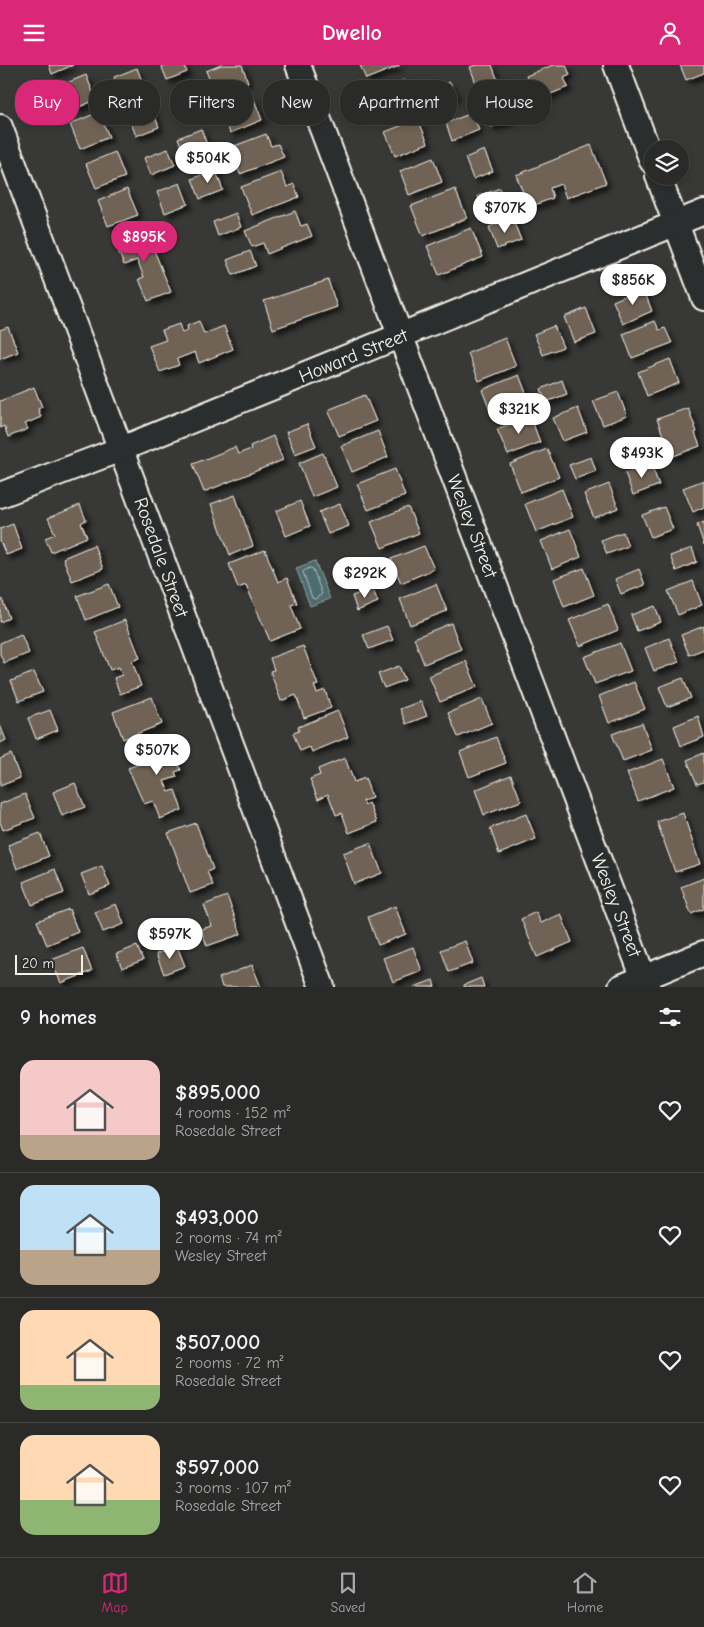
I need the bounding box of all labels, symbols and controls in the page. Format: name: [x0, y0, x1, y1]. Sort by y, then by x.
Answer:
icon: menu: [20, 19, 48, 47]
icon: person: [656, 19, 684, 47]
text: Dwello: [322, 20, 382, 46]
chip: Buy: [15, 80, 79, 125]
chip: Rent: [89, 80, 160, 125]
chip: Filters: [170, 80, 253, 125]
chip: New: [263, 80, 330, 125]
chip: Apartment: [340, 80, 457, 125]
chip: House: [467, 80, 551, 125]
map controls: [644, 140, 689, 185]
button: layers: [644, 140, 689, 185]
pin: $504K: [173, 141, 243, 184]
text: $504K: [186, 149, 230, 167]
pin: $707K: [470, 191, 540, 234]
text: $707K: [484, 199, 526, 217]
pin: $895K: [109, 221, 179, 263]
text: $895K: [122, 228, 166, 246]
pin: $856K: [598, 263, 668, 306]
text: $856K: [611, 271, 655, 289]
street label: Howard Street: [296, 324, 412, 388]
pin: $321K: [484, 393, 554, 435]
text: $321K: [499, 400, 539, 418]
pin: $493K: [607, 437, 677, 479]
text: $493K: [621, 444, 663, 462]
street label: Wesley Street: [442, 472, 502, 582]
street label: Rosedale Street: [129, 494, 193, 621]
pin: $292K: [330, 557, 400, 599]
text: $292K: [344, 564, 386, 582]
pin: $507K: [122, 733, 192, 776]
text: $507K: [135, 741, 179, 759]
street label: Wesley Street: [586, 851, 646, 961]
pin: $597K: [135, 917, 205, 960]
text: $597K: [149, 925, 191, 943]
scale bar: [15, 952, 82, 975]
text: 20 m: [22, 955, 54, 972]
icon: filters: [656, 1003, 684, 1031]
text: 9 homes: [20, 1005, 96, 1029]
icon: home: [60, 1080, 120, 1140]
text: $895,000: [175, 1080, 261, 1104]
icon: heart: [656, 1096, 684, 1124]
text: 4 rooms · 152 m²: [175, 1104, 290, 1122]
text: Rosedale Street: [175, 1122, 281, 1140]
icon: home: [60, 1205, 120, 1265]
text: $493,000: [175, 1205, 259, 1229]
icon: heart: [656, 1221, 684, 1249]
text: 2 rooms · 74 m²: [175, 1229, 282, 1247]
text: Wesley Street: [175, 1247, 267, 1265]
icon: home: [60, 1330, 120, 1390]
text: $507,000: [175, 1330, 260, 1354]
icon: heart: [656, 1346, 684, 1374]
text: 2 rooms · 72 m²: [175, 1354, 284, 1372]
text: Rosedale Street: [175, 1372, 281, 1390]
icon: home: [60, 1455, 120, 1515]
text: $597,000: [175, 1455, 259, 1479]
icon: heart: [656, 1471, 684, 1499]
text: 3 rooms · 107 m²: [175, 1479, 291, 1497]
text: Rosedale Street: [175, 1497, 281, 1515]
tab: Map: [101, 1569, 129, 1616]
tab: Saved: [330, 1569, 365, 1616]
tab: Home: [567, 1569, 603, 1616]

